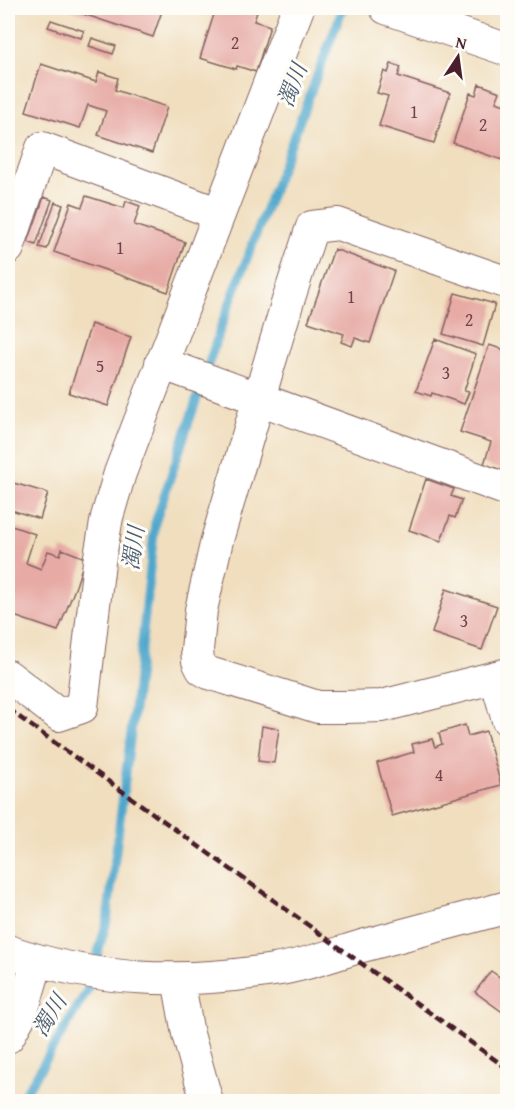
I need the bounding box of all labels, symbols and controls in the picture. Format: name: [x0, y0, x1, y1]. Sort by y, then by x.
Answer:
north arrow: [428, 27, 488, 87]
house number: 2: [231, 29, 239, 56]
text: N: [453, 29, 470, 55]
water label: 濁川: [269, 57, 316, 111]
house number: 1: [410, 98, 418, 125]
house number: 2: [479, 111, 487, 138]
house number: 1: [116, 234, 124, 261]
house number: 1: [347, 283, 355, 310]
house number: 2: [465, 306, 473, 333]
house number: 5: [96, 352, 104, 379]
house number: 3: [442, 359, 450, 386]
water label: 濁川: [114, 522, 152, 572]
house number: 3: [460, 607, 468, 634]
house number: 4: [435, 761, 443, 788]
water label: 濁川: [24, 986, 75, 1042]

